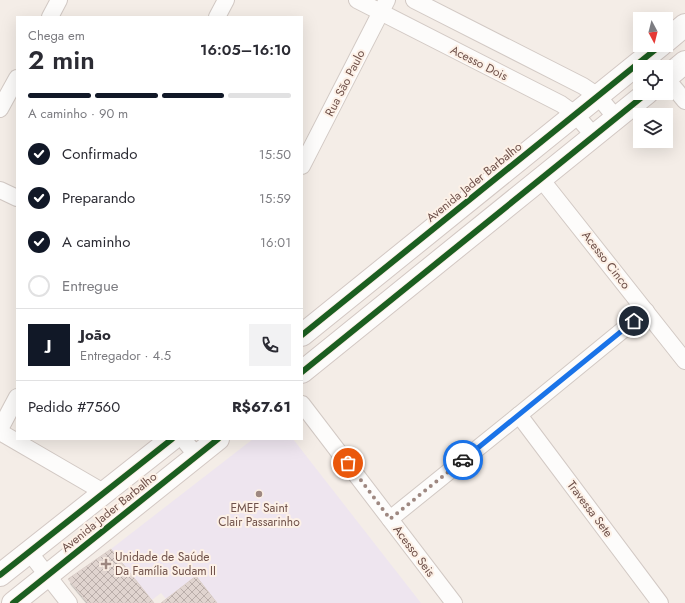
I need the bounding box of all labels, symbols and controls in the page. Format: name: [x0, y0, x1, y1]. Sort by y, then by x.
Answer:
north arrow: [633, 12, 673, 52]
map controls: [633, 12, 673, 148]
text: Chega em: [28, 26, 85, 45]
text: 16:05–16:10: [200, 39, 291, 61]
text: 2 min: [28, 41, 95, 79]
street label: Acesso Dois: [447, 41, 511, 85]
street label: Rua São Paulo: [321, 46, 370, 119]
button: locate: [633, 60, 673, 100]
text: A caminho · 90 m: [28, 104, 128, 123]
button: layers: [633, 108, 673, 148]
street label: Avenida Jader Barbalho: [422, 137, 526, 226]
icon: check: [28, 143, 50, 165]
text: Confirmado: [62, 143, 137, 165]
text: 15:50: [259, 145, 291, 164]
icon: check: [28, 187, 50, 209]
text: Preparando: [62, 187, 135, 209]
text: 15:59: [259, 189, 291, 208]
street label: Acesso Cinco: [577, 227, 635, 293]
icon: check: [28, 231, 50, 253]
text: A caminho: [62, 231, 130, 253]
text: 16:01: [260, 233, 291, 252]
text: Entregue: [62, 275, 119, 297]
pin: [617, 304, 651, 338]
icon: home: [623, 310, 645, 332]
text: João: [80, 324, 111, 346]
button: phone: [249, 324, 291, 366]
text: J: [47, 334, 51, 356]
text: Entregador · 4.5: [80, 346, 171, 365]
text: Pedido #7560: [28, 396, 120, 418]
text: R$67.61: [232, 396, 291, 418]
courier: [443, 440, 483, 480]
pin: [331, 446, 365, 480]
icon: car: [452, 449, 474, 471]
icon: bag: [337, 452, 359, 474]
street label: Avenida Jader Barbalho: [57, 467, 161, 556]
street label: Travessa Sete: [563, 477, 617, 541]
marker: EMEF Saint Clair Passarinho: [254, 489, 264, 499]
place label: EMEF Saint Clair Passarinho: [218, 499, 300, 531]
street label: Acesso Seis: [389, 521, 439, 581]
place label: Unidade de Saúde Da Família Sudam II: [115, 548, 216, 580]
marker: Unidade de Saúde Da Família Sudam II: [100, 558, 112, 570]

